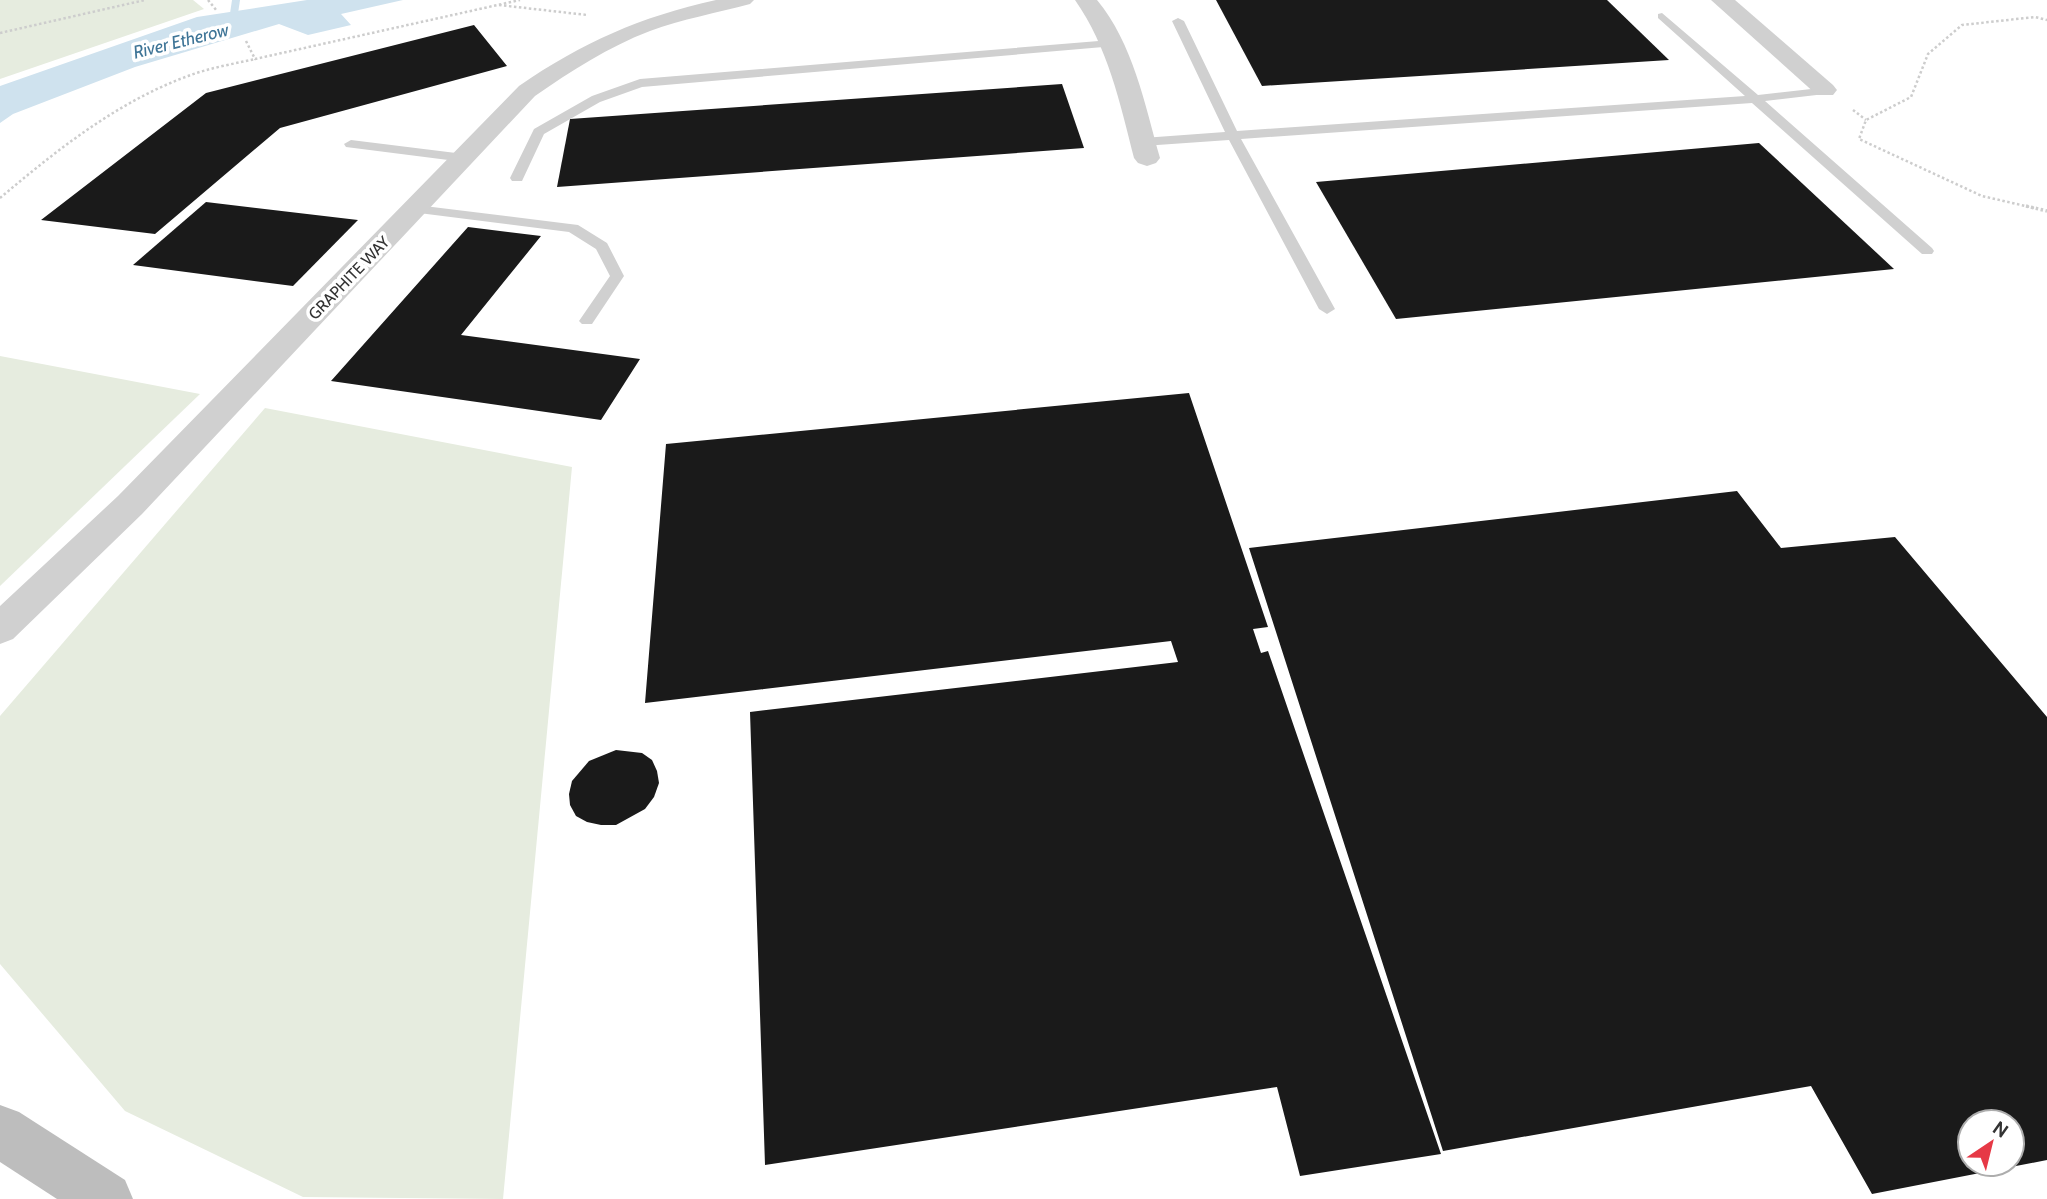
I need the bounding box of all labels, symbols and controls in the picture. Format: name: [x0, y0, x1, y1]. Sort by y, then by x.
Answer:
water label: River Etherow: [131, 18, 232, 63]
street label: GRAPHITE WAY: [305, 232, 394, 324]
north arrow: [1956, 1108, 2026, 1178]
text: N: [1988, 1116, 2013, 1143]

